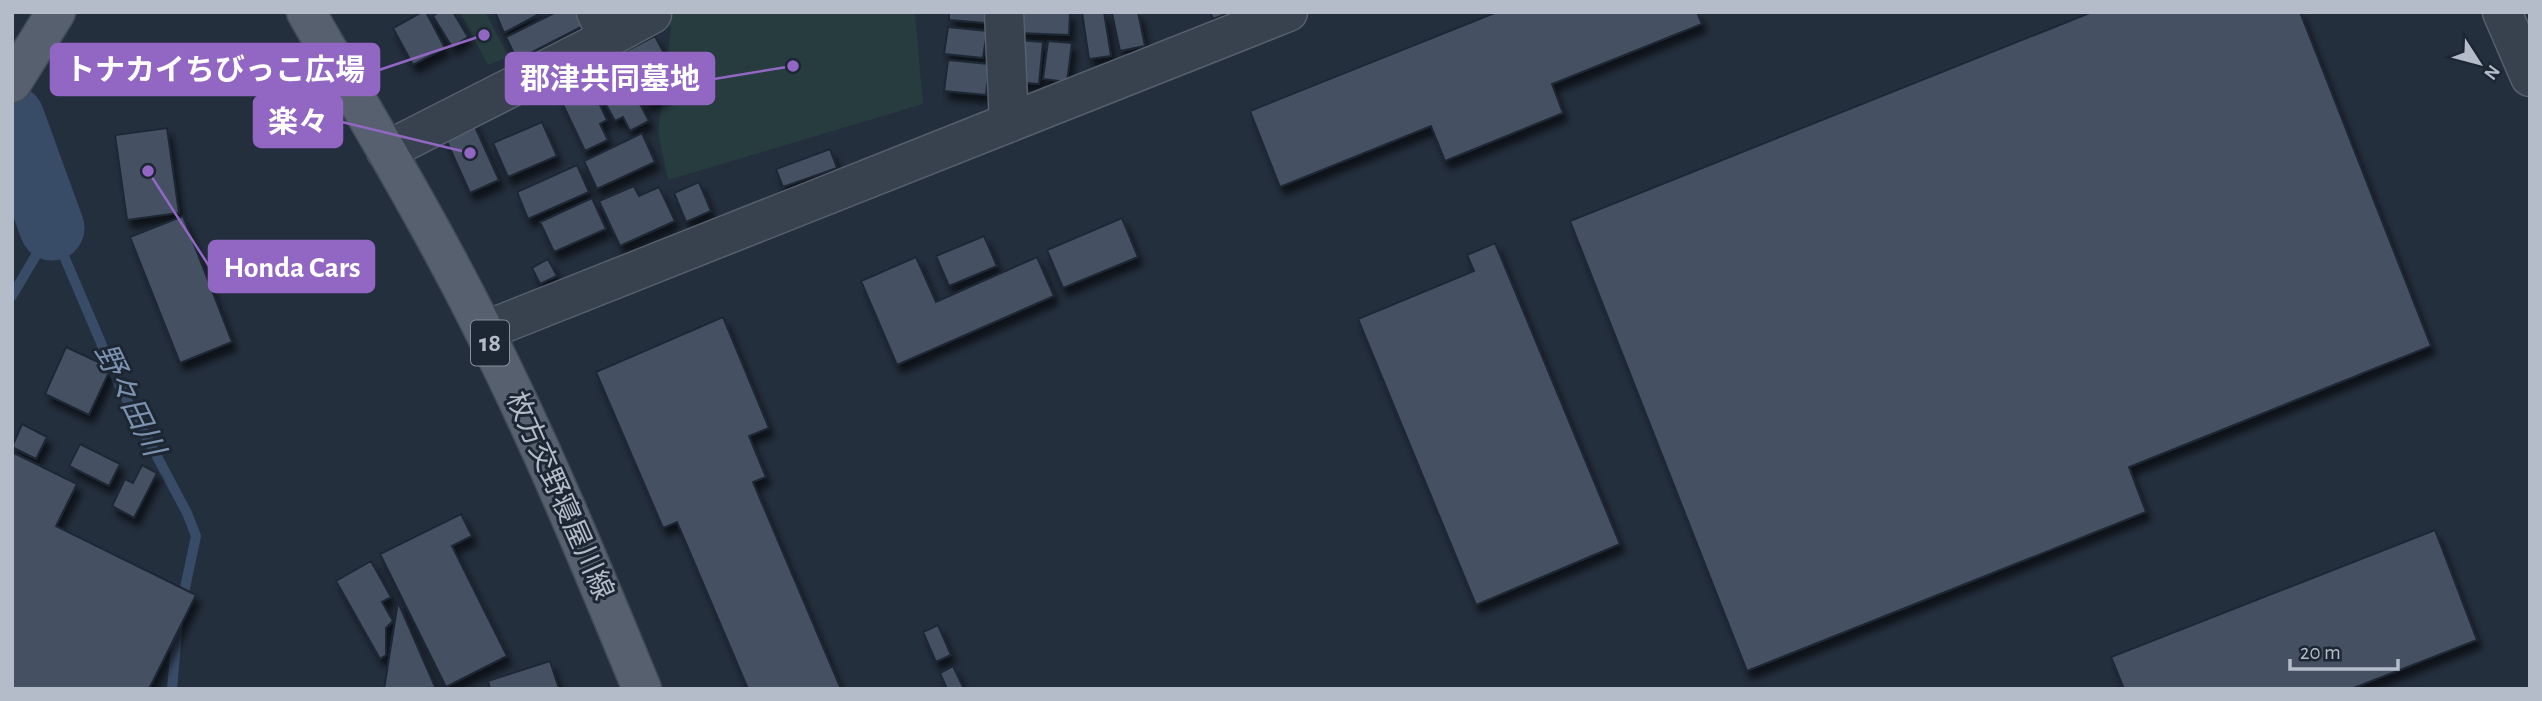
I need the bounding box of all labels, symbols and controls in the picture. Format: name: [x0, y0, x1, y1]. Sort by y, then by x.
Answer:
north arrow: [2444, 28, 2514, 98]
callout: トナカイちびっこ広場: [51, 44, 379, 95]
callout: 郡津共同墓地: [506, 53, 714, 104]
text: トナカイちびっこ広場: [65, 54, 365, 86]
text: N: [2480, 61, 2503, 83]
text: 郡津共同墓地: [520, 63, 700, 95]
callout: 楽々: [254, 96, 342, 147]
text: 楽々: [268, 106, 328, 138]
callout: Honda Cars: [209, 241, 374, 292]
text: Honda Cars: [223, 253, 361, 283]
road number: 18: [471, 320, 509, 366]
water label: 野々田川: [89, 339, 170, 463]
street label: 枚方交野寝屋川線: [501, 387, 619, 604]
scale bar: [2290, 628, 2398, 672]
text: 20 m: [2300, 642, 2341, 663]

